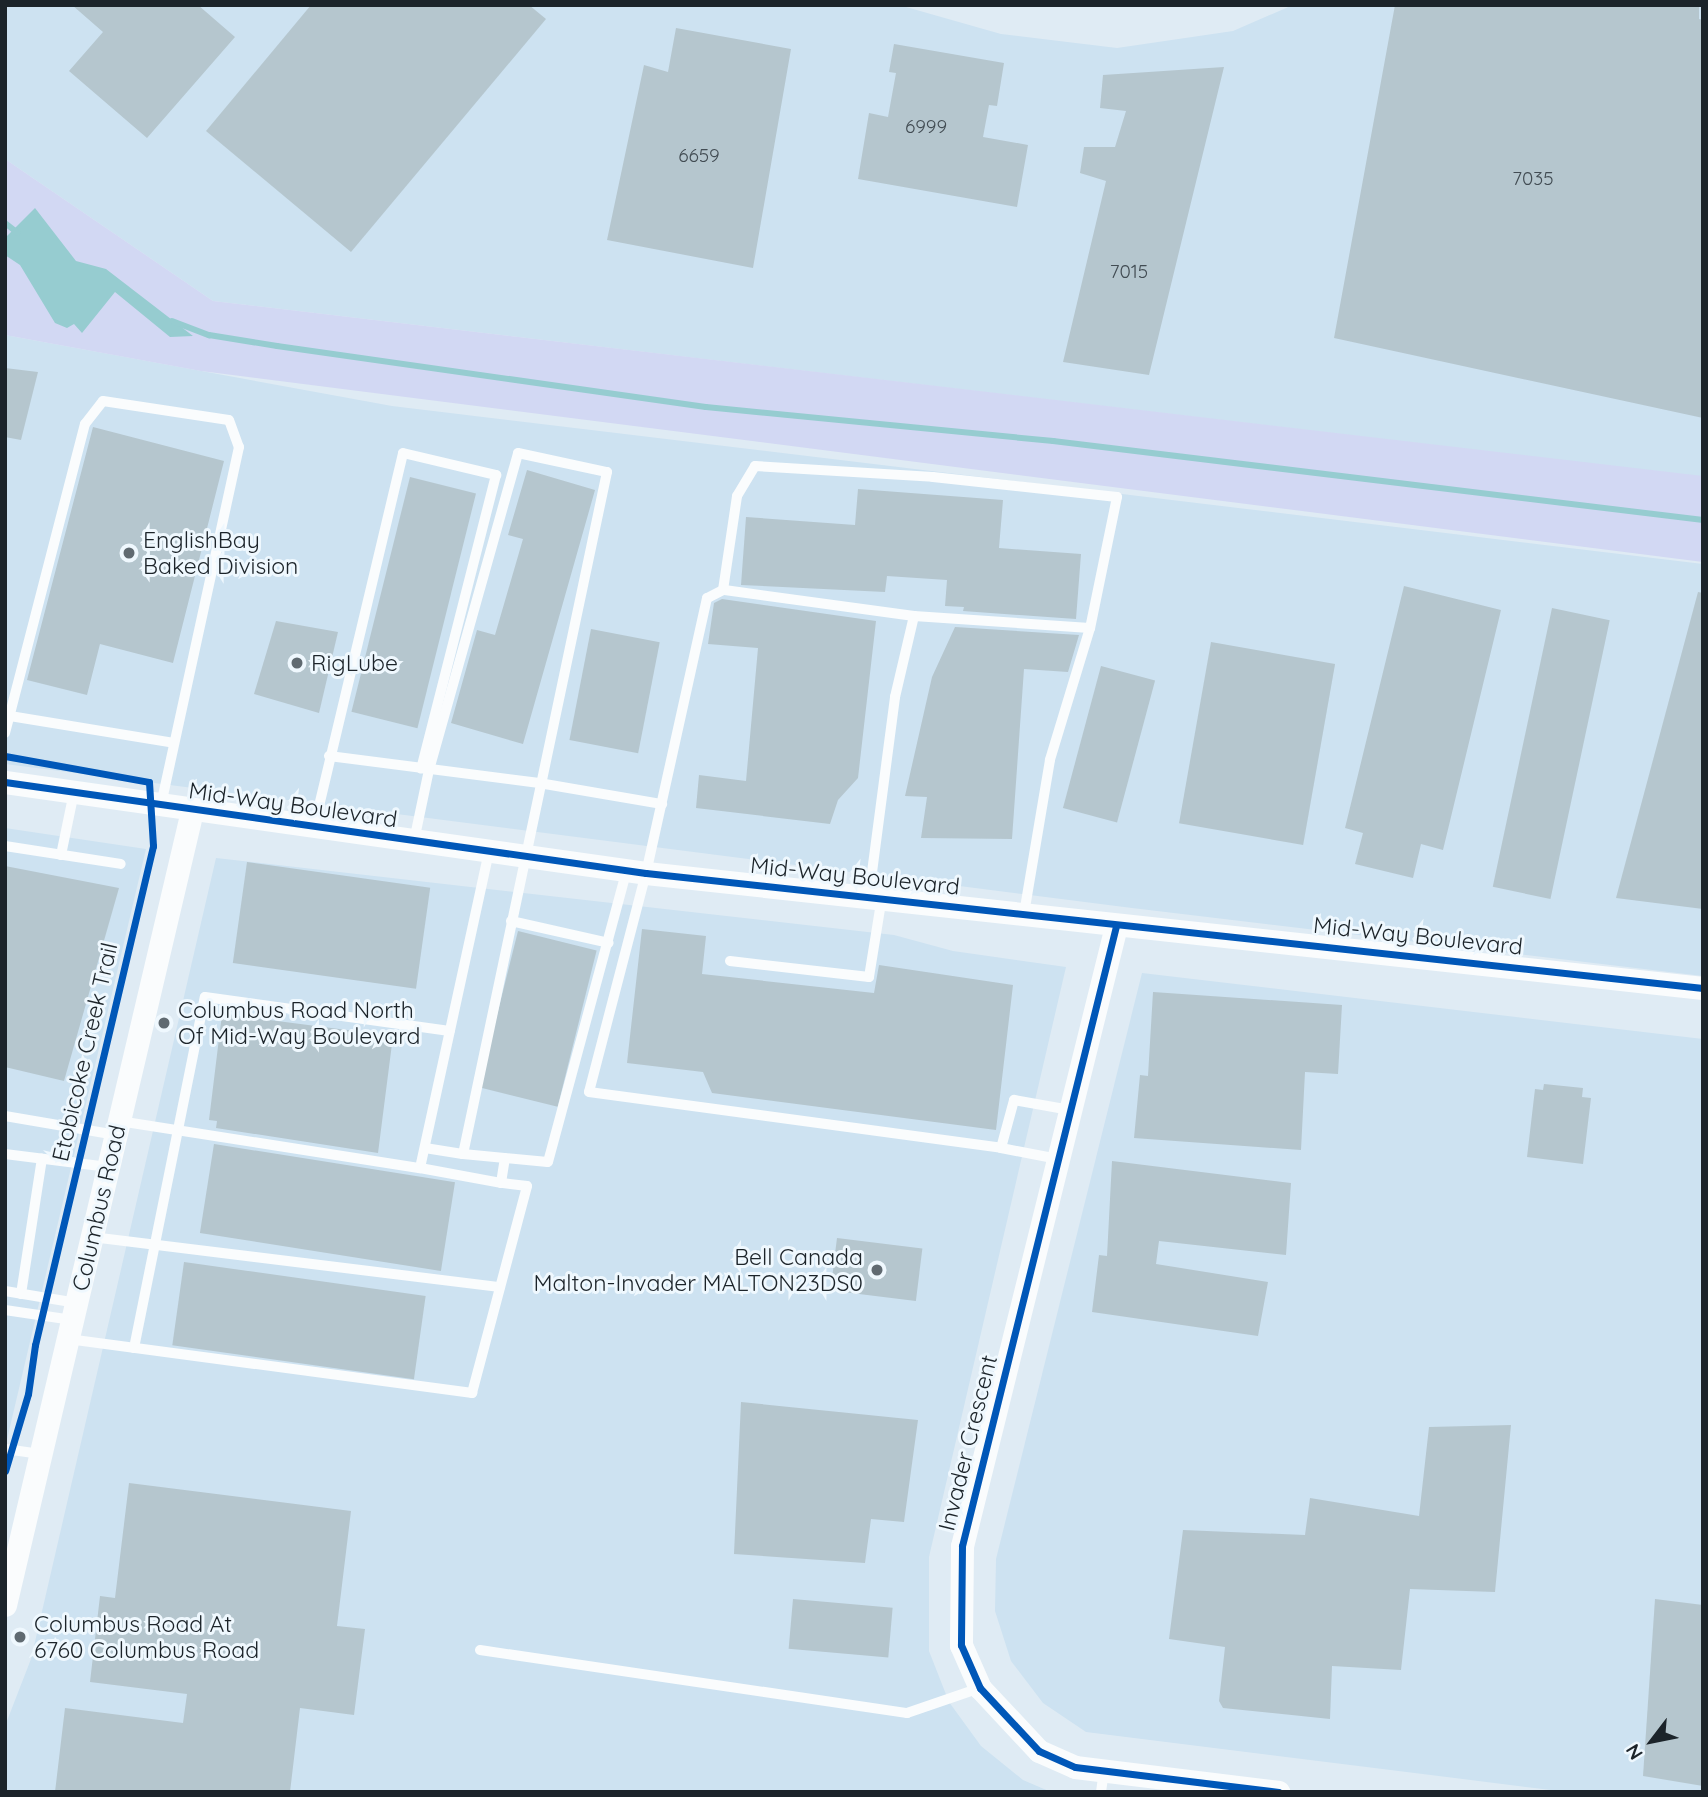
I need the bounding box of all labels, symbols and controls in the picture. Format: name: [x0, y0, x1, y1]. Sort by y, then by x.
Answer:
house number: 6999: [905, 116, 947, 138]
house number: 6659: [678, 145, 720, 167]
house number: 7035: [1512, 168, 1554, 190]
house number: 7015: [1110, 261, 1148, 283]
place label: EnglishBay Baked Division: [143, 526, 298, 580]
marker: EnglishBay Baked Division: [121, 545, 137, 561]
place label: RigLube: [311, 649, 398, 677]
marker: RigLube: [289, 655, 305, 671]
street label: Mid-Way Boulevard: [187, 777, 399, 833]
street label: Mid-Way Boulevard: [749, 851, 961, 901]
street label: Mid-Way Boulevard: [1312, 911, 1524, 961]
street label: Etobicoke Creek Trail: [46, 940, 124, 1164]
place label: Columbus Road North Of Mid-Way Boulevard: [178, 996, 421, 1050]
marker: Columbus Road North Of Mid-Way Boulevard: [156, 1015, 172, 1031]
street label: Columbus Road: [67, 1122, 131, 1294]
place label: Bell Canada Malton-Invader MALTON23DS0: [533, 1243, 863, 1297]
marker: Bell Canada Malton-Invader MALTON23DS0: [869, 1262, 885, 1278]
street label: Invader Crescent: [933, 1352, 1003, 1534]
place label: Columbus Road At 6760 Columbus Road: [34, 1610, 259, 1664]
marker: Columbus Road At 6760 Columbus Road: [12, 1629, 28, 1645]
north arrow: [1617, 1706, 1687, 1776]
text: N: [1620, 1740, 1648, 1764]

